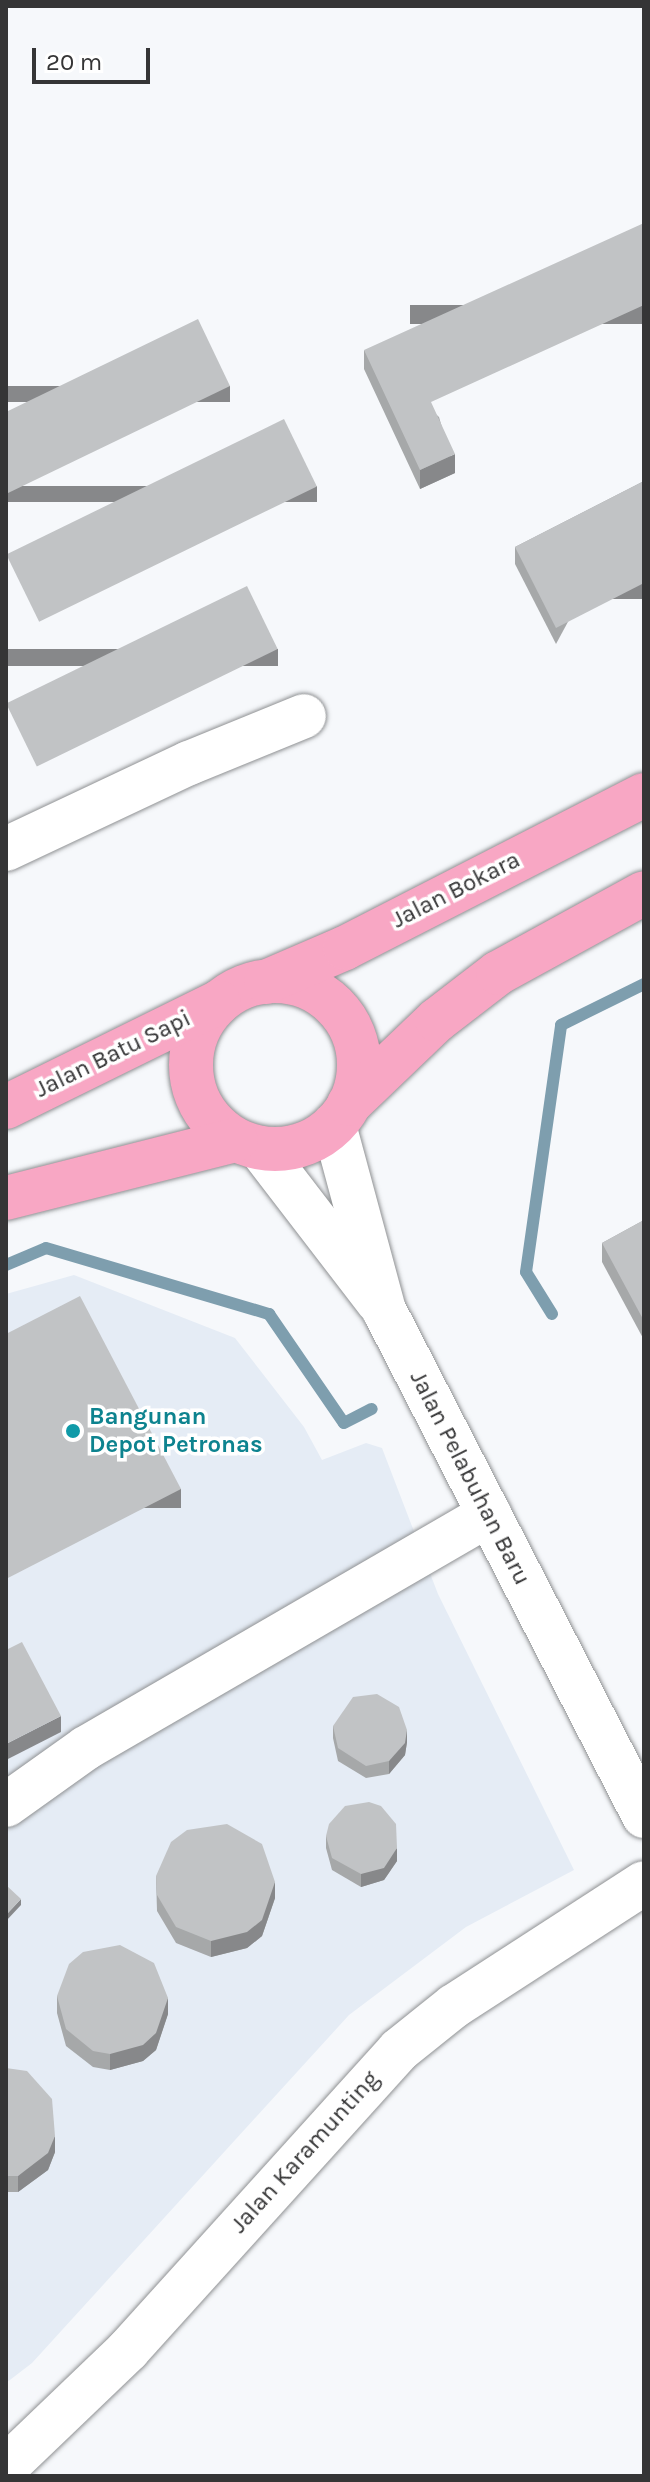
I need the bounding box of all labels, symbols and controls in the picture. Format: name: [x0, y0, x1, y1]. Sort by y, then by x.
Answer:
scale bar: [36, 32, 154, 82]
text: 20 m: [46, 48, 102, 76]
street label: Jalan Bokara: [387, 845, 525, 935]
street label: Jalan Batu Sapi: [31, 1004, 195, 1104]
street label: Jalan Pelabuhan Baru: [403, 1366, 537, 1590]
place label: Bangunan Depot Petronas: [89, 1403, 263, 1459]
marker: Bangunan Depot Petronas: [64, 1422, 82, 1440]
street label: Jalan Karamunting: [225, 2065, 385, 2239]

